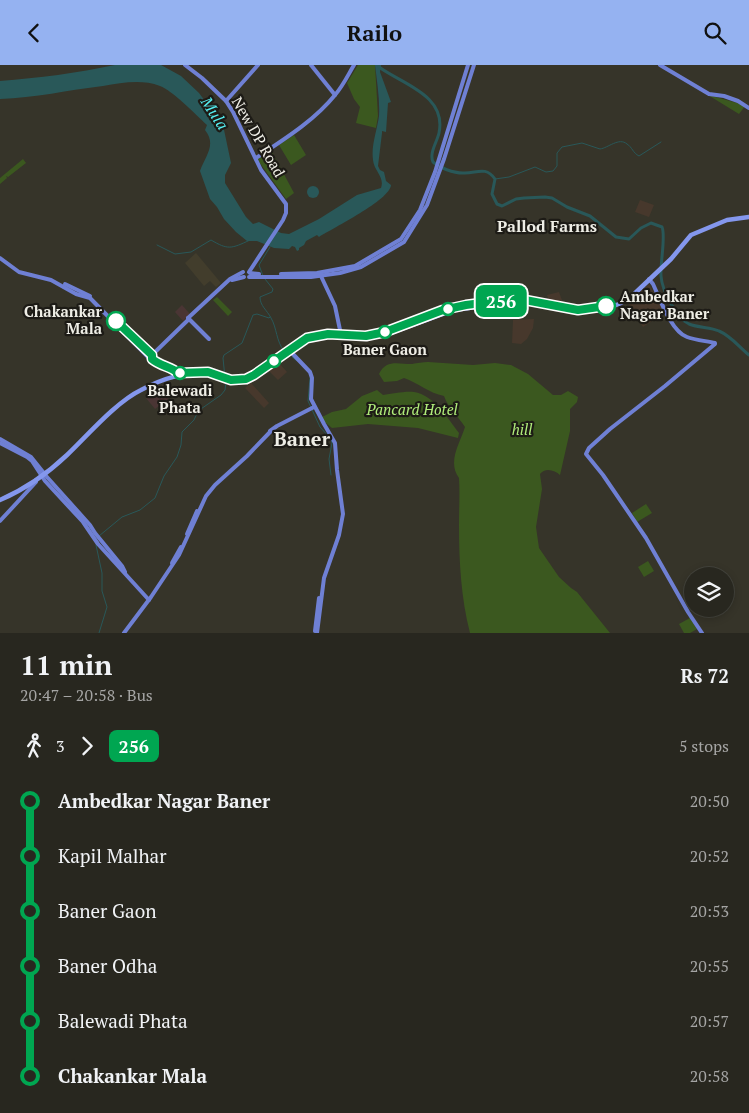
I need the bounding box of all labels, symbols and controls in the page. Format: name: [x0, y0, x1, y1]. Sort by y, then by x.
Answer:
text: Railo: [347, 18, 402, 47]
icon: back: [20, 19, 48, 47]
icon: search: [701, 19, 729, 47]
water label: Mula: [196, 91, 234, 134]
street label: New DP Road: [228, 93, 290, 180]
district label: Pallod Farms: [497, 215, 597, 237]
line badge: 256: [472, 285, 530, 317]
place label: Ambedkar Nagar Baner: [620, 286, 710, 323]
text: 256: [486, 289, 516, 313]
marker: Ambedkar Nagar Baner: [596, 296, 616, 316]
place label: Chakankar Mala: [24, 301, 103, 338]
unlabelled marker: [441, 302, 455, 316]
marker: Chakankar Mala: [106, 311, 126, 331]
marker: Baner Gaon: [378, 325, 392, 339]
place label: Baner Gaon: [343, 339, 427, 359]
unlabelled marker: [267, 354, 281, 368]
marker: Balewadi Phata: [173, 366, 187, 380]
place label: Balewadi Phata: [147, 380, 213, 417]
park label: Pancard Hotel: [365, 399, 458, 419]
park label: hill: [512, 419, 533, 439]
district label: Baner: [274, 425, 331, 452]
map controls: [684, 567, 734, 617]
button: layers: [684, 567, 734, 617]
text: 11 min: [20, 646, 112, 683]
text: Rs 72: [681, 663, 729, 688]
text: 20:47 – 20:58 · Bus: [20, 684, 153, 706]
icon: walk: [20, 732, 48, 760]
icon: forward: [73, 732, 101, 760]
text: 256: [119, 734, 149, 758]
text: 3: [56, 735, 65, 757]
text: 5 stops: [679, 735, 729, 757]
text: Ambedkar Nagar Baner: [58, 788, 270, 813]
text: 20:50: [690, 790, 729, 812]
text: Kapil Malhar: [58, 843, 167, 868]
text: 20:52: [690, 845, 729, 867]
text: Baner Gaon: [58, 898, 157, 923]
text: 20:53: [690, 900, 729, 922]
text: Baner Odha: [58, 953, 157, 978]
text: 20:55: [690, 955, 729, 977]
text: Balewadi Phata: [58, 1008, 188, 1033]
text: 20:57: [690, 1010, 729, 1032]
text: Chakankar Mala: [58, 1063, 207, 1088]
text: 20:58: [690, 1065, 729, 1087]

